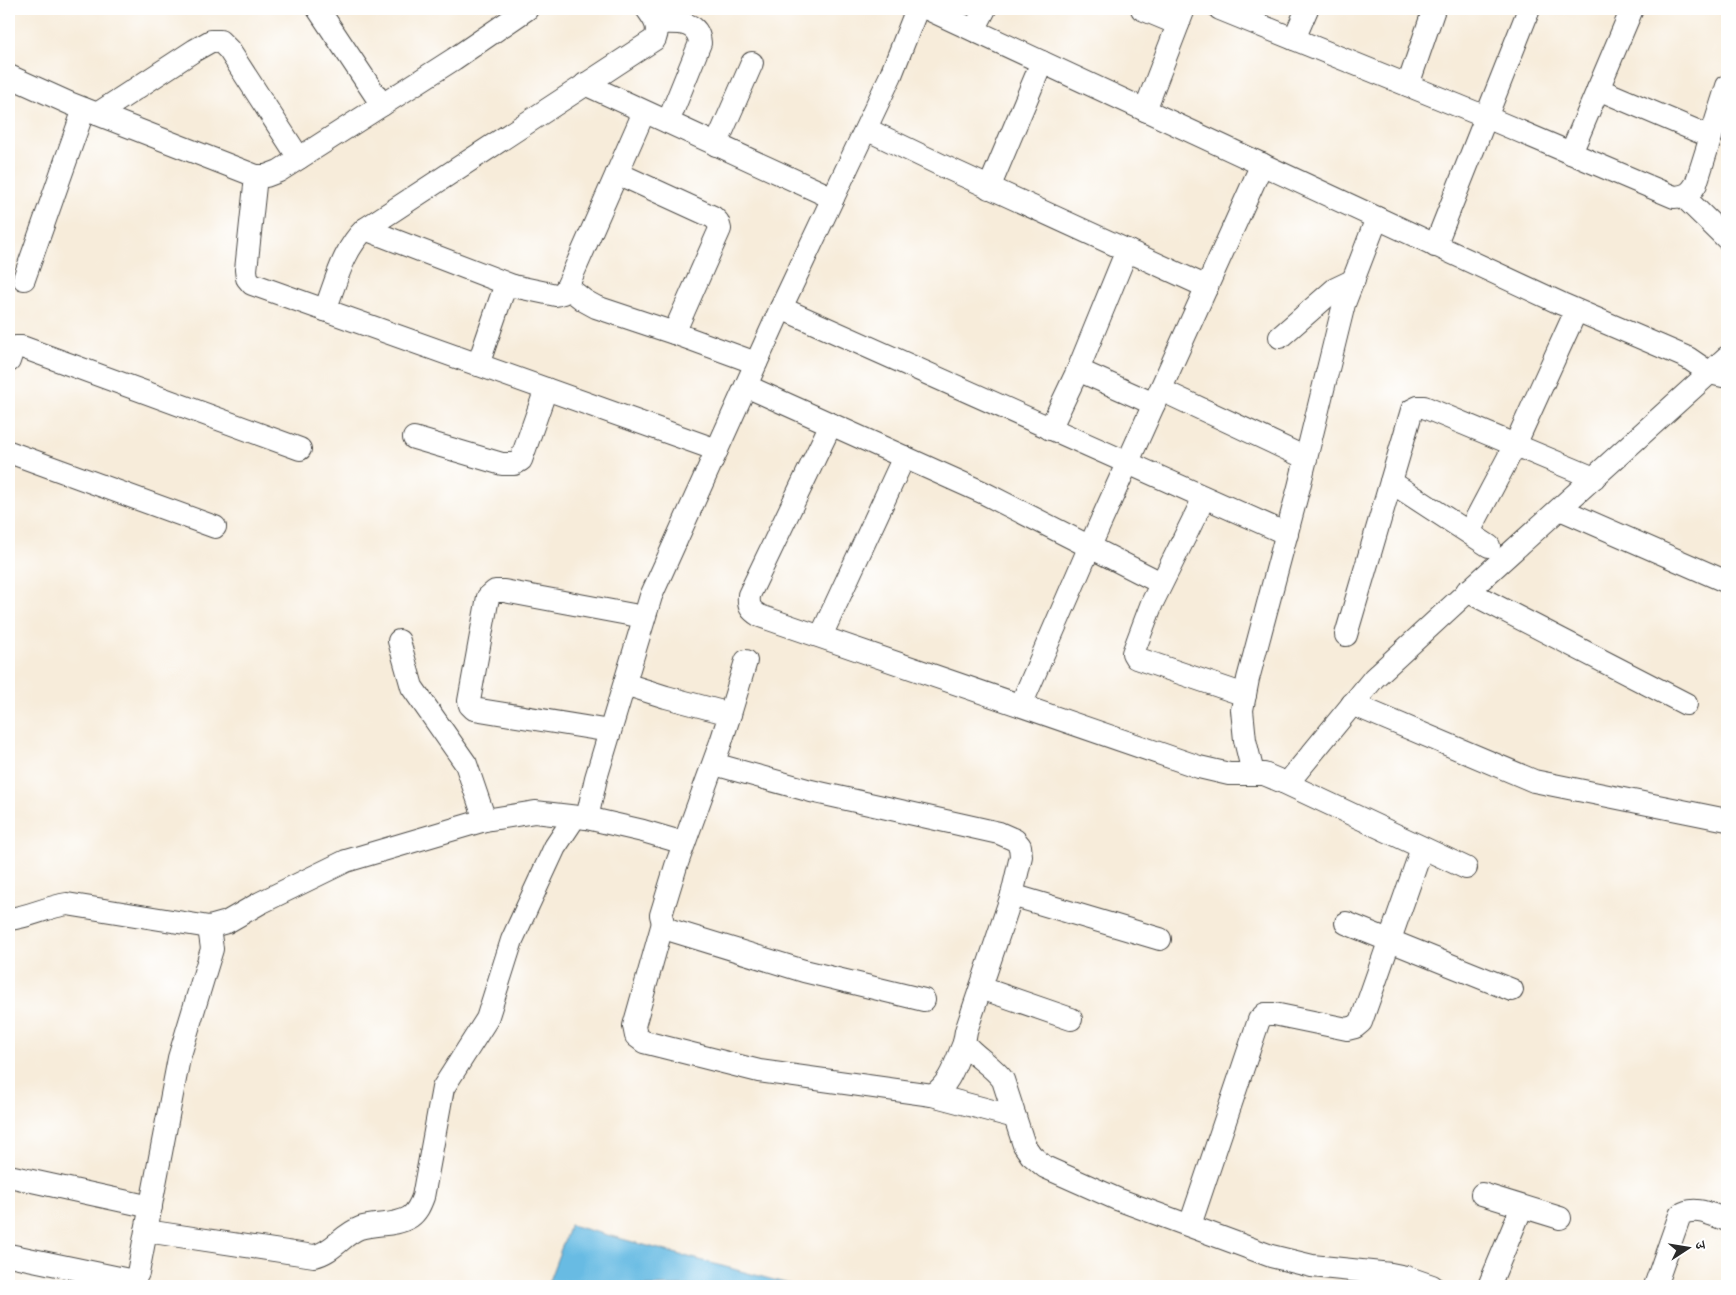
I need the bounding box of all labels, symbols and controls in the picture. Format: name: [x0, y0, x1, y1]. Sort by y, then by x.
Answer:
north arrow: [1664, 1222, 1714, 1272]
text: उ: [1691, 1239, 1709, 1252]

